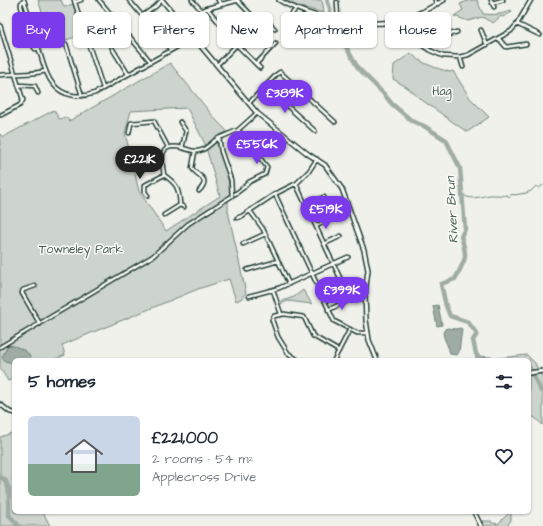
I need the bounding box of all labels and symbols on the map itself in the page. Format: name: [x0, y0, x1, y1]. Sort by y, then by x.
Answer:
pin: £389K: [257, 80, 313, 114]
park label: Hag: [432, 83, 452, 101]
pin: £556K: [229, 131, 285, 165]
pin: £221K: [112, 146, 168, 180]
water label: River Brun: [441, 175, 463, 244]
pin: £519K: [298, 196, 354, 230]
park label: Towneley Park: [39, 241, 124, 259]
pin: £399K: [314, 277, 370, 311]

